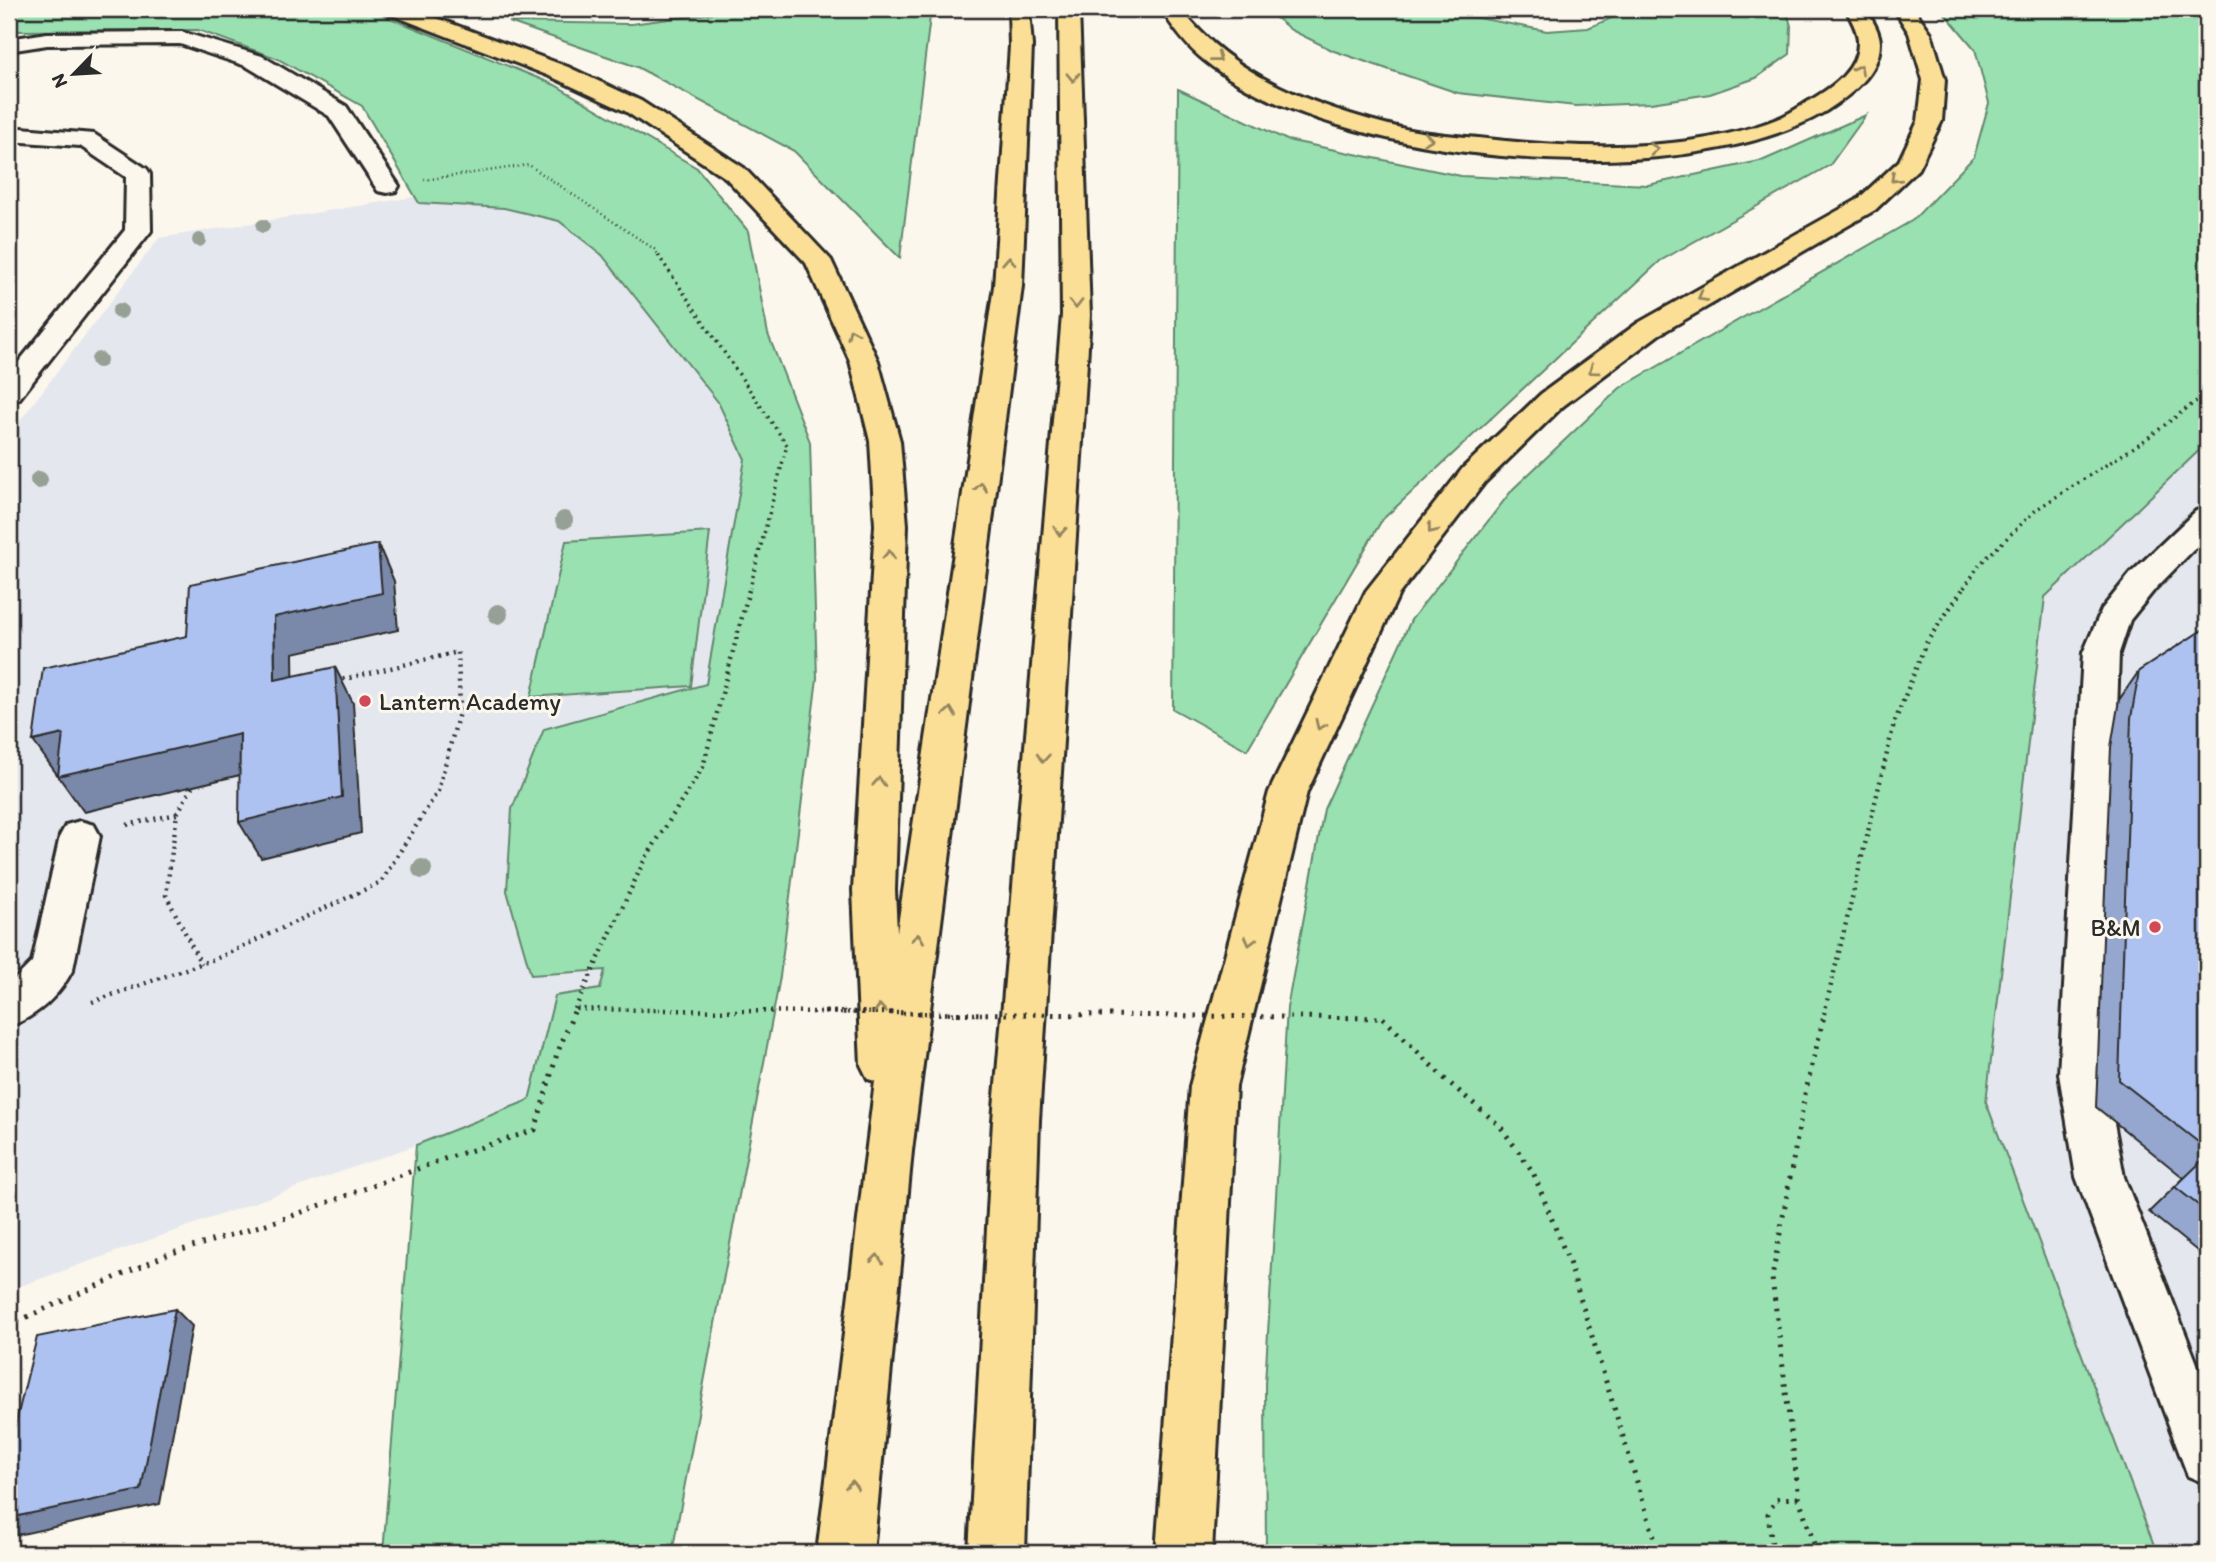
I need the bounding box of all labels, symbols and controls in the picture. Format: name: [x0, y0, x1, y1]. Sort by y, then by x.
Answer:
north arrow: [38, 38, 108, 108]
one-way arrow: [1210, 50, 1222, 62]
one-way arrow: [1850, 63, 1864, 76]
text: N: [46, 70, 72, 92]
one-way arrow: [1065, 72, 1081, 83]
one-way arrow: [1422, 132, 1434, 147]
one-way arrow: [1648, 142, 1660, 157]
one-way arrow: [1890, 170, 1903, 183]
one-way arrow: [1002, 256, 1017, 267]
one-way arrow: [1697, 289, 1710, 302]
one-way arrow: [1068, 300, 1084, 310]
one-way arrow: [846, 328, 860, 340]
one-way arrow: [1589, 361, 1601, 374]
one-way arrow: [974, 481, 989, 493]
one-way arrow: [1428, 521, 1441, 533]
one-way arrow: [1053, 526, 1068, 537]
one-way arrow: [882, 549, 897, 560]
place label: Lantern Academy: [379, 687, 561, 716]
marker: Lantern Academy: [357, 693, 373, 709]
one-way arrow: [942, 707, 957, 718]
one-way arrow: [1314, 718, 1328, 730]
one-way arrow: [1036, 753, 1051, 764]
one-way arrow: [871, 776, 886, 787]
place label: B&M: [2091, 913, 2141, 942]
marker: B&M: [2147, 919, 2163, 935]
one-way arrow: [911, 932, 926, 944]
one-way arrow: [1244, 934, 1258, 946]
one-way arrow: [873, 1004, 888, 1015]
one-way arrow: [869, 1253, 884, 1265]
one-way arrow: [844, 1480, 859, 1491]

